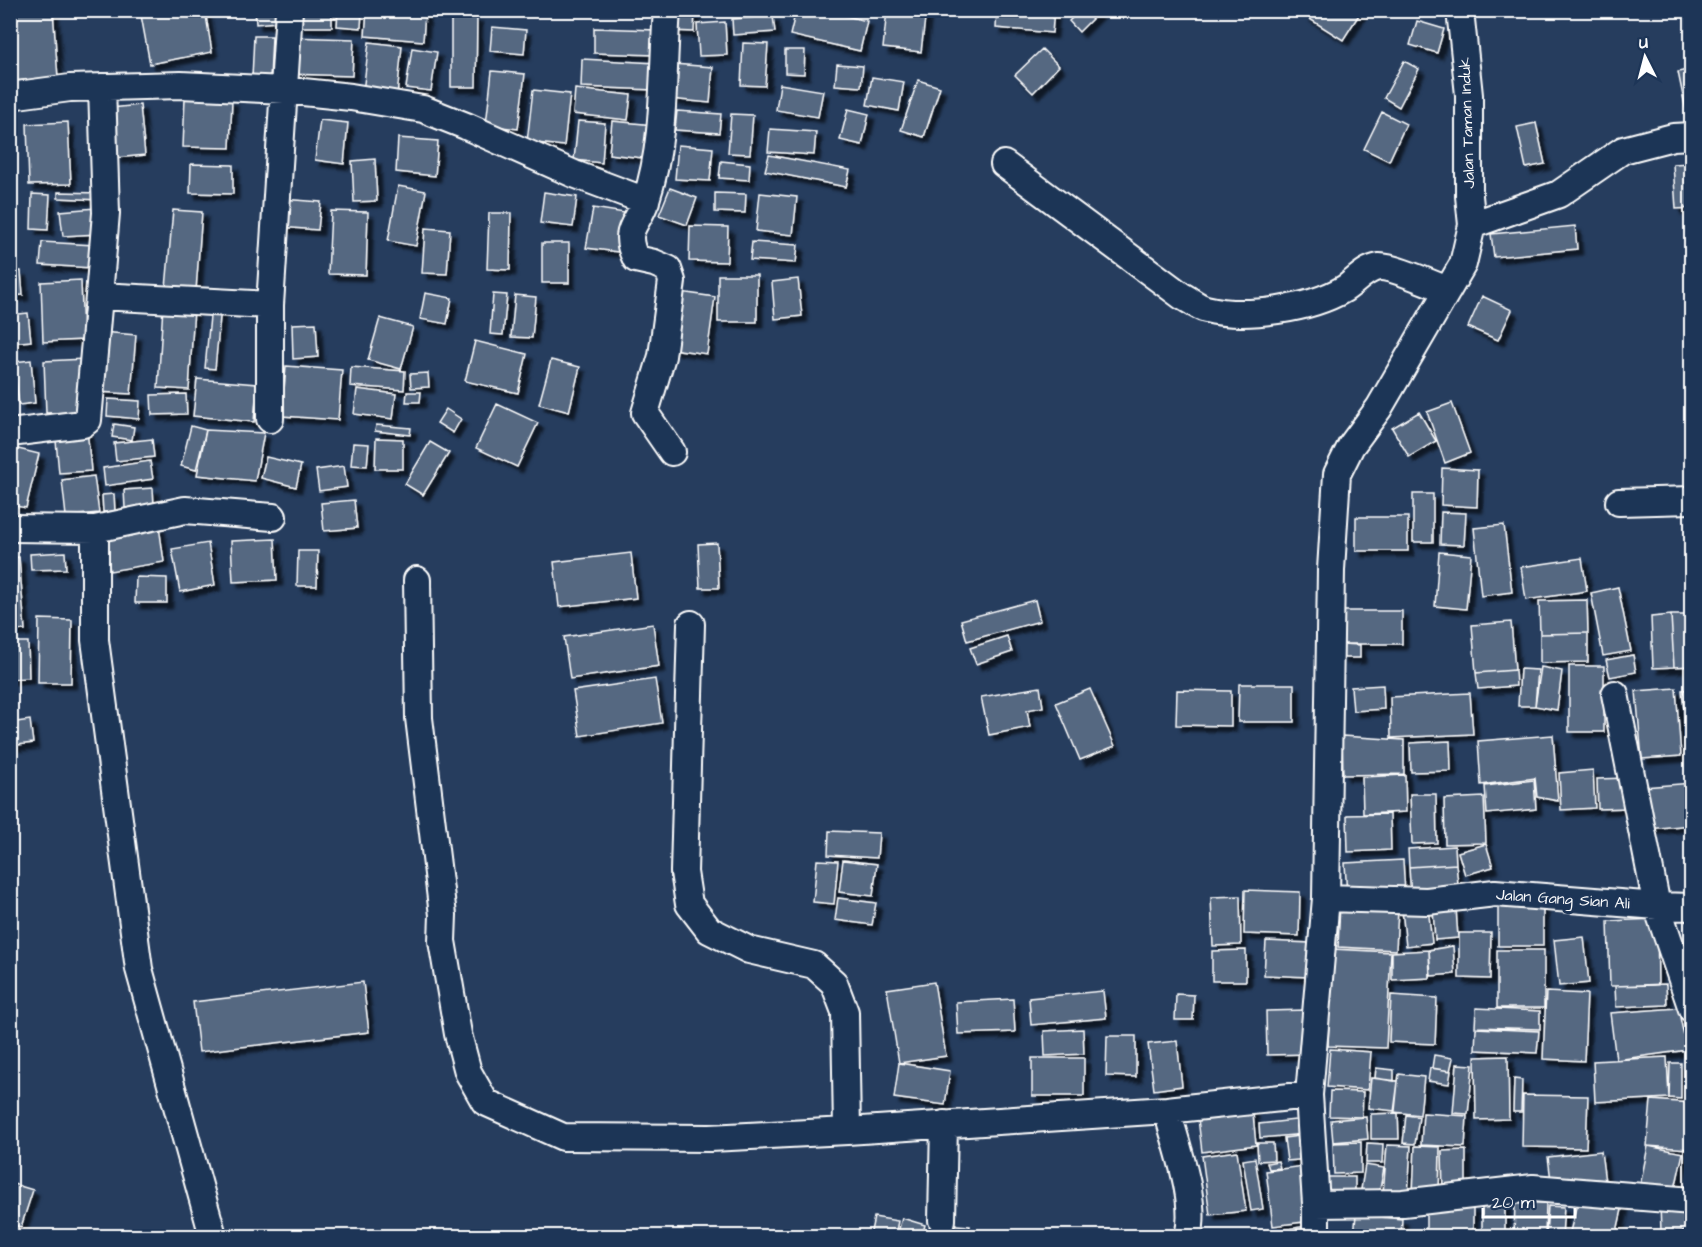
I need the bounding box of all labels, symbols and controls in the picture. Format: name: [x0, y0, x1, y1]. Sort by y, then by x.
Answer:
north arrow: [1615, 27, 1675, 87]
text: U: [1638, 32, 1649, 54]
street label: Jalan Taman Induk: [1454, 57, 1480, 189]
street label: Jalan Gang Sian Ali: [1495, 883, 1631, 916]
scale bar: [1483, 1181, 1574, 1219]
text: 20 m: [1492, 1190, 1535, 1215]

